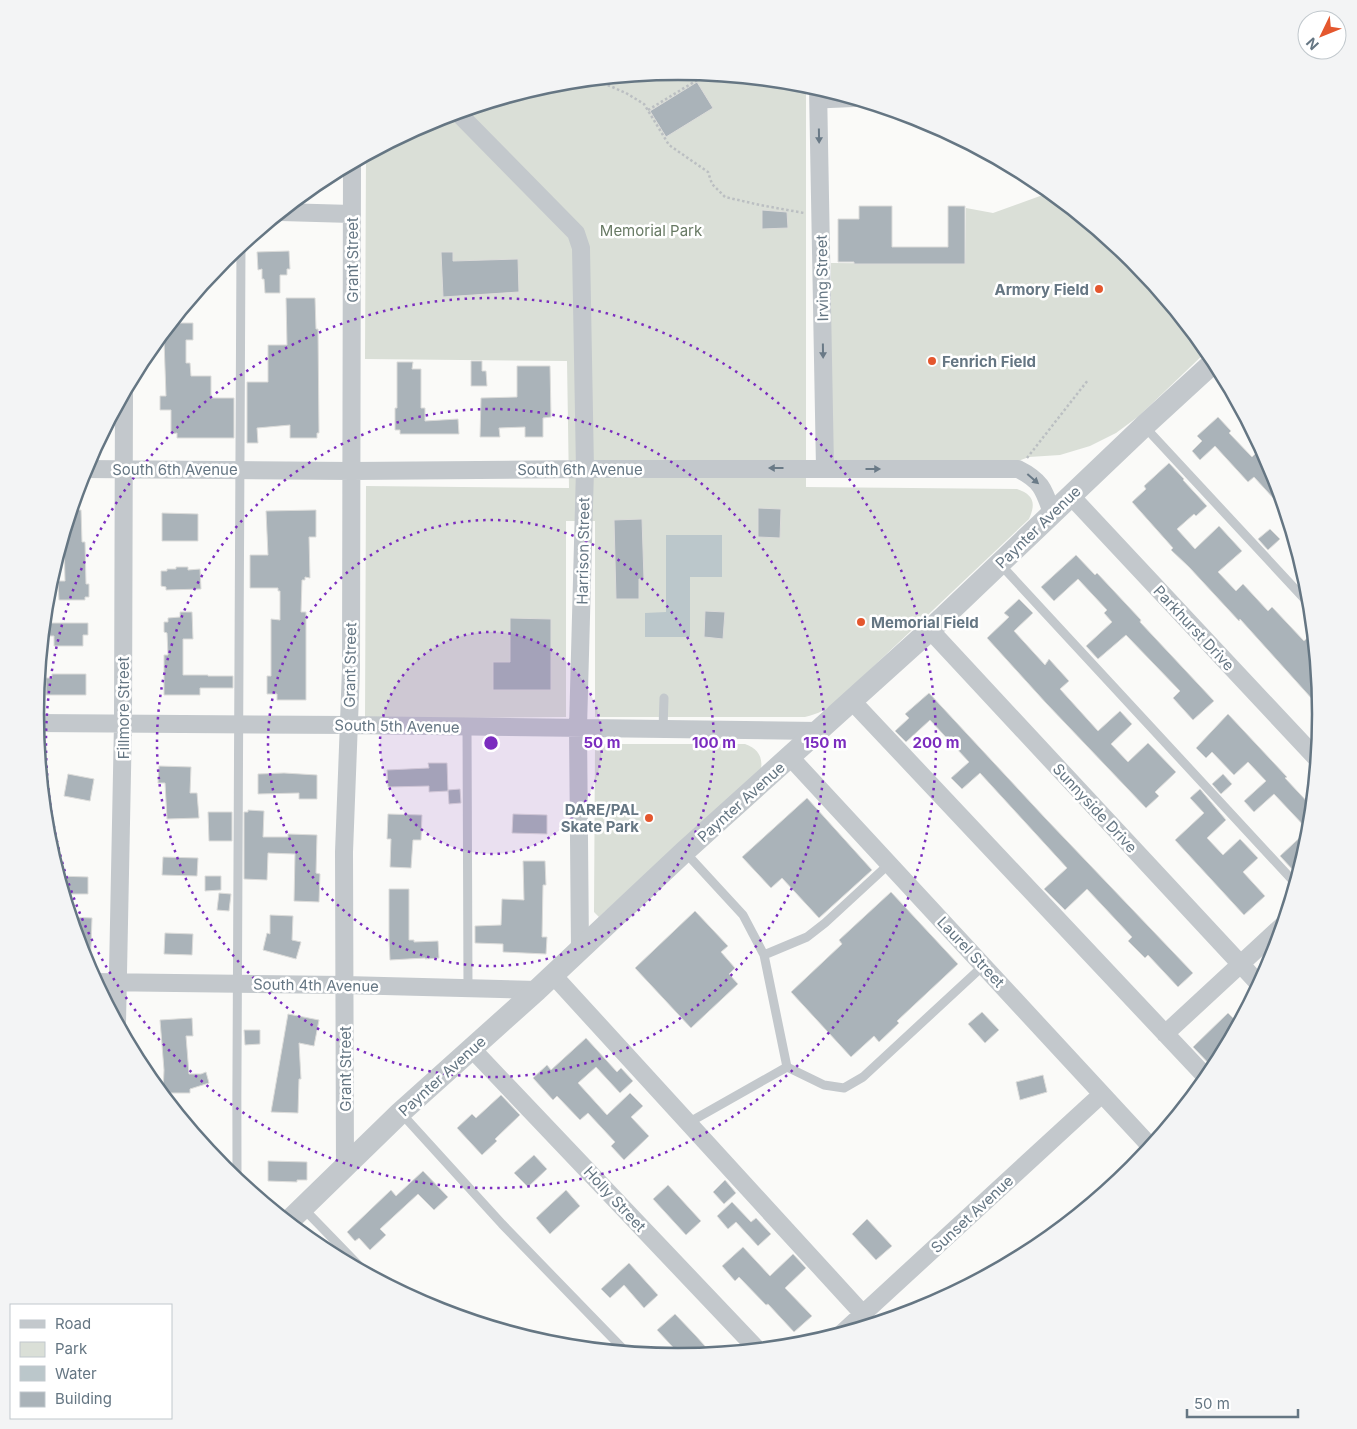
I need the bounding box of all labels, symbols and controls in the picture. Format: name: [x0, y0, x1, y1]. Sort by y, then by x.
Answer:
north arrow: [1297, 10, 1347, 60]
text: N: [1302, 35, 1322, 54]
one-way arrow: [815, 128, 823, 144]
street label: Grant Street: [343, 217, 362, 303]
park label: Memorial Park: [600, 221, 703, 240]
street label: Irving Street: [812, 234, 832, 321]
place label: Armory Field: [994, 280, 1089, 299]
marker: Armory Field: [1093, 283, 1105, 295]
one-way arrow: [819, 343, 827, 359]
place label: Fenrich Field: [942, 352, 1036, 371]
marker: Fenrich Field: [926, 355, 938, 367]
street label: South 6th Avenue: [112, 460, 238, 479]
street label: South 6th Avenue: [517, 460, 643, 479]
one-way arrow: [768, 464, 784, 472]
one-way arrow: [866, 465, 882, 473]
one-way arrow: [1026, 473, 1038, 485]
street label: Paynter Avenue: [991, 482, 1085, 572]
street label: Harrison Street: [573, 497, 593, 605]
street label: Parkhurst Drive: [1150, 581, 1238, 675]
place label: Memorial Field: [871, 613, 979, 632]
marker: Memorial Field: [855, 616, 867, 628]
street label: Grant Street: [340, 622, 360, 708]
street label: Fillmore Street: [114, 657, 133, 759]
street label: South 5th Avenue: [334, 715, 460, 737]
text: 50 m: [584, 733, 620, 752]
text: 100 m: [692, 733, 736, 752]
text: 150 m: [803, 733, 847, 752]
text: 200 m: [913, 733, 959, 752]
centre of rings: [482, 734, 500, 752]
street label: Paynter Avenue: [693, 758, 789, 846]
street label: Sunnyside Drive: [1049, 759, 1141, 857]
place label: DARE/PAL Skate Park: [561, 800, 639, 836]
marker: DARE/PAL Skate Park: [643, 812, 655, 824]
street label: Laurel Street: [933, 913, 1009, 991]
street label: South 4th Avenue: [253, 974, 379, 996]
street label: Grant Street: [336, 1026, 355, 1112]
street label: Paynter Avenue: [394, 1032, 490, 1120]
street label: Holly Street: [580, 1162, 650, 1236]
street label: Sunset Avenue: [927, 1171, 1017, 1257]
legend: [10, 1304, 172, 1419]
text: Road: [55, 1314, 91, 1333]
text: Park: [55, 1339, 88, 1358]
text: Water: [55, 1364, 97, 1383]
scale bar: [1187, 1386, 1298, 1418]
text: Building: [55, 1389, 112, 1408]
text: 50 m: [1194, 1394, 1230, 1413]

